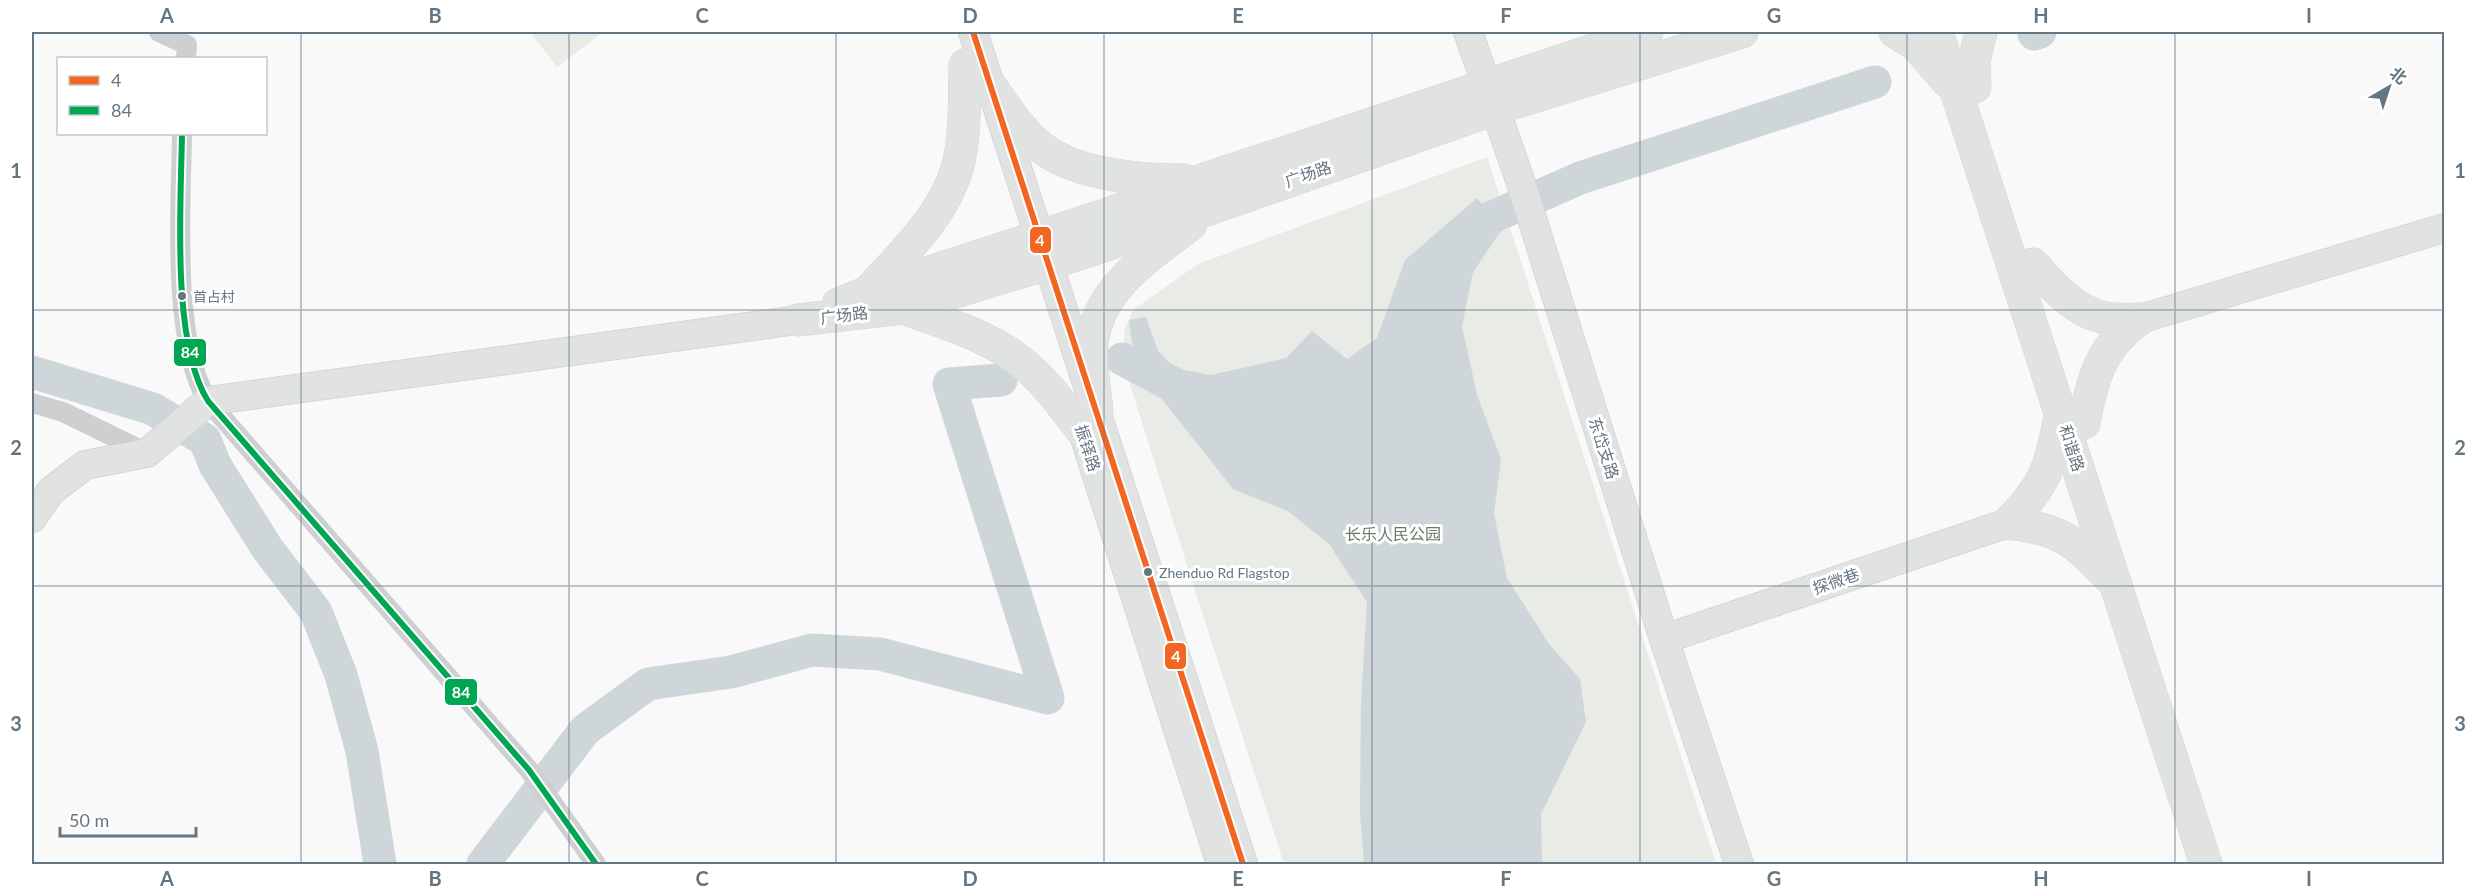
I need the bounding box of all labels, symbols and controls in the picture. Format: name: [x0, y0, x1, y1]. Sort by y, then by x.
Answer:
text: A: [159, 3, 174, 27]
text: B: [428, 3, 442, 27]
text: C: [695, 3, 709, 27]
text: D: [962, 3, 978, 27]
text: E: [1232, 3, 1244, 27]
text: F: [1500, 3, 1512, 27]
text: G: [1767, 3, 1781, 27]
text: H: [2033, 3, 2049, 27]
text: I: [2306, 3, 2312, 27]
legend: [57, 57, 267, 135]
north arrow: [2359, 57, 2419, 117]
text: 北: [2387, 63, 2411, 87]
text: 4: [111, 69, 121, 91]
text: 84: [111, 99, 132, 121]
street label: 广场路: [1282, 157, 1334, 190]
text: 1: [10, 158, 22, 182]
text: 1: [2454, 158, 2466, 182]
line badge: 4: [1029, 226, 1052, 254]
text: 4: [1035, 230, 1045, 249]
place label: 首占村: [193, 288, 235, 305]
marker: 首占村: [176, 290, 188, 302]
street label: 广场路: [819, 302, 869, 327]
line badge: 84: [173, 338, 207, 367]
text: 84: [181, 342, 199, 361]
street label: 东岱支路: [1586, 414, 1623, 481]
street label: 振铎路: [1072, 422, 1105, 474]
street label: 和谐路: [2056, 422, 2089, 474]
text: 2: [10, 435, 22, 459]
text: 2: [2454, 435, 2466, 459]
park label: 长乐人民公园: [1345, 524, 1441, 543]
place label: Zhenduo Rd Flagstop: [1159, 564, 1290, 581]
street label: 探微巷: [1810, 564, 1862, 597]
marker: Zhenduo Rd Flagstop: [1142, 566, 1154, 578]
line badge: 4: [1164, 642, 1187, 670]
text: 4: [1171, 646, 1181, 665]
line badge: 84: [444, 678, 478, 706]
text: 84: [452, 682, 470, 701]
text: 3: [10, 711, 22, 735]
text: 3: [2454, 711, 2466, 735]
scale bar: [60, 800, 196, 838]
text: 50 m: [69, 809, 109, 831]
text: A: [159, 866, 174, 890]
text: B: [428, 866, 442, 890]
text: C: [695, 866, 709, 890]
text: D: [962, 866, 978, 890]
text: E: [1232, 866, 1244, 890]
text: F: [1500, 866, 1512, 890]
text: G: [1767, 866, 1781, 890]
text: H: [2033, 866, 2049, 890]
text: I: [2306, 866, 2312, 890]

